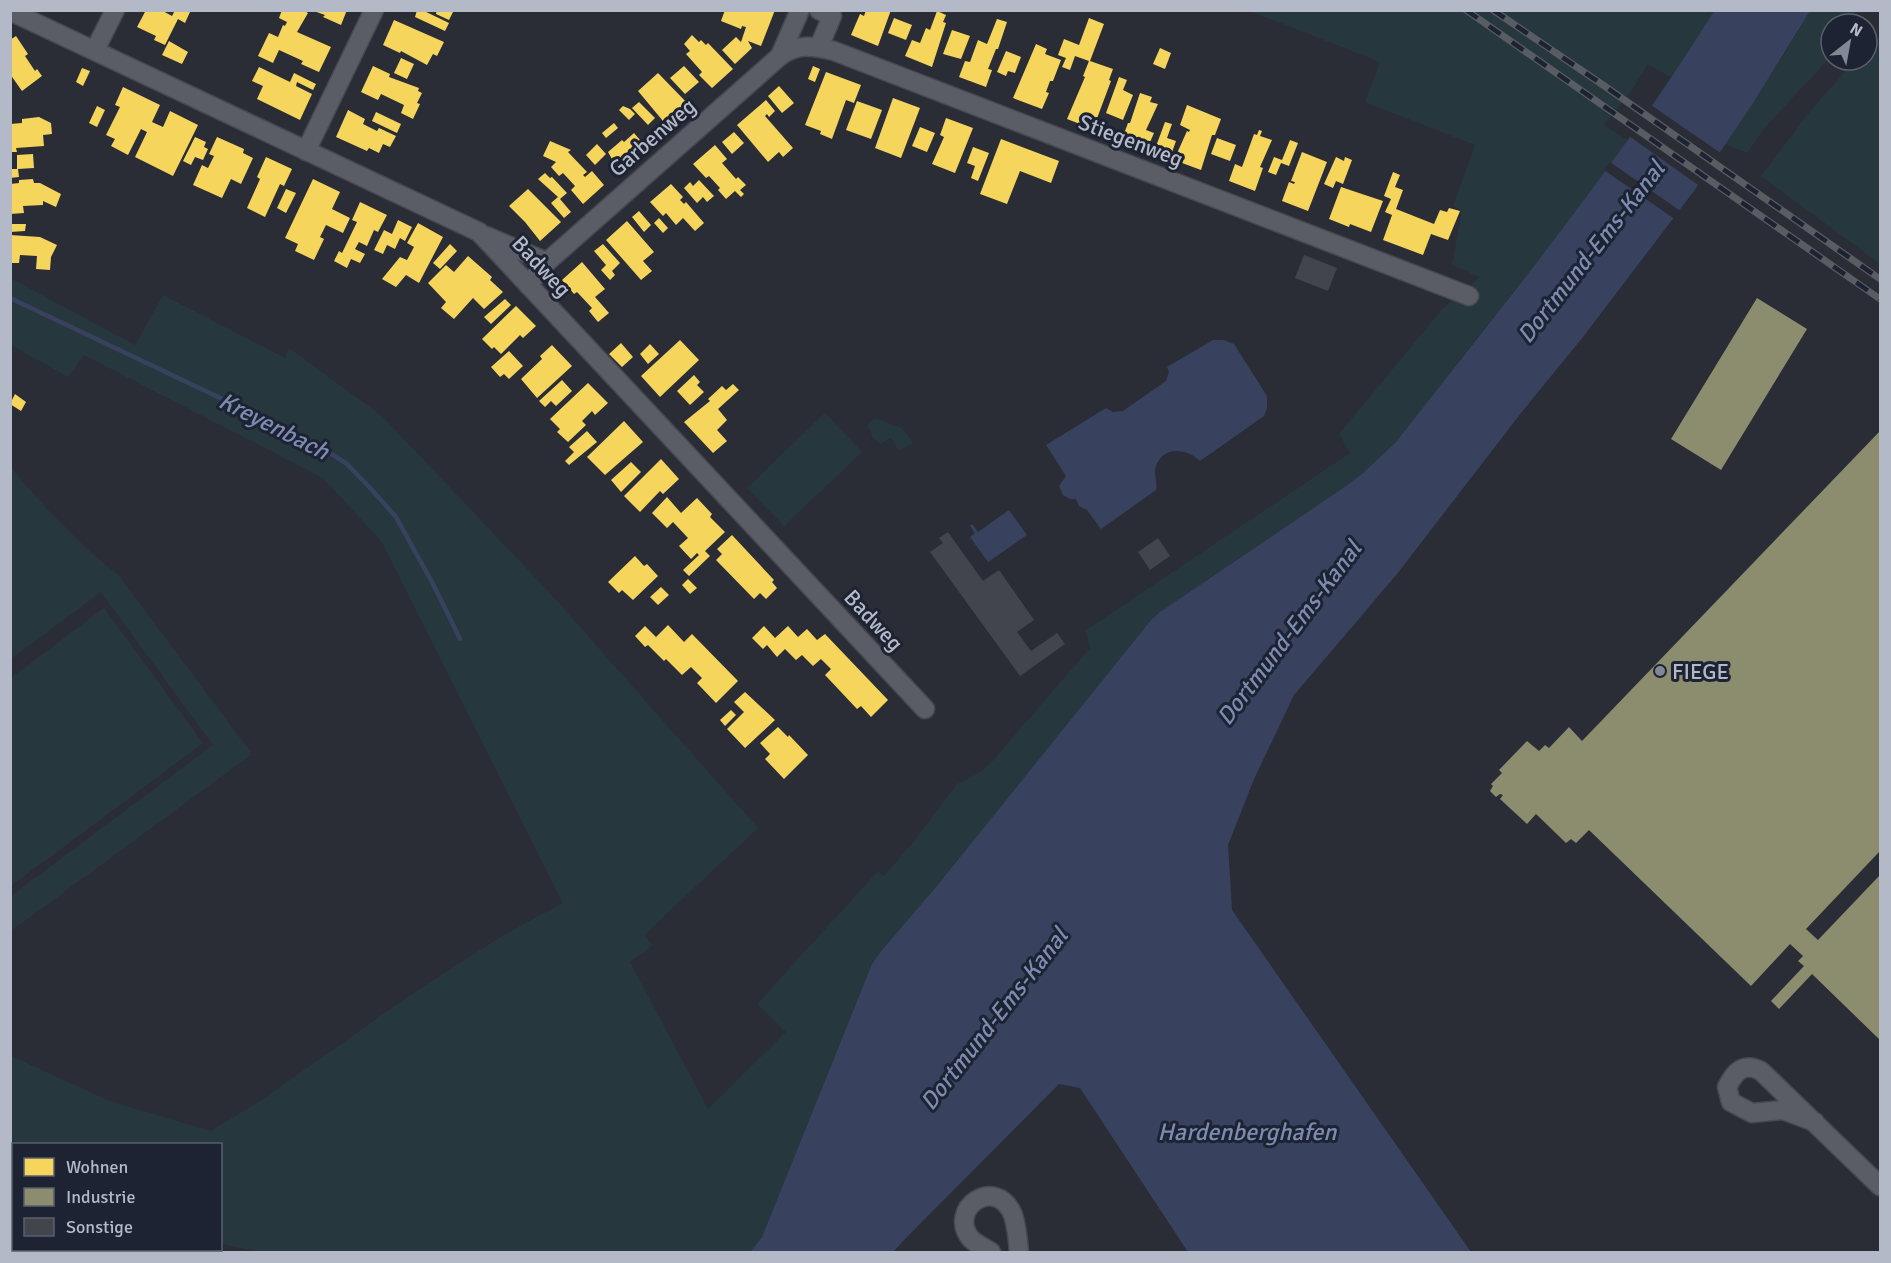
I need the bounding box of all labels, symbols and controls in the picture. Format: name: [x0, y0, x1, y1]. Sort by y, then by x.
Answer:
north arrow: [1819, 12, 1879, 72]
text: N: [1846, 19, 1866, 41]
street label: Garbenweg: [604, 92, 701, 182]
street label: Stiegenweg: [1075, 108, 1187, 173]
water label: Dortmund-Ems-Kanal: [1511, 154, 1673, 349]
street label: Badweg: [506, 230, 577, 303]
water label: Kreyenbach: [214, 385, 335, 467]
water label: Dortmund-Ems-Kanal: [1210, 534, 1369, 731]
street label: Badweg: [838, 584, 909, 657]
place label: FIEGE: [1672, 658, 1729, 685]
marker: FIEGE: [1653, 664, 1667, 678]
water label: Dortmund-Ems-Kanal: [914, 921, 1076, 1116]
water label: Hardenberghafen: [1158, 1117, 1337, 1147]
legend: [12, 1143, 222, 1251]
text: Wohnen: [66, 1156, 128, 1178]
text: Industrie: [66, 1186, 136, 1208]
text: Sonstige: [66, 1216, 133, 1238]

